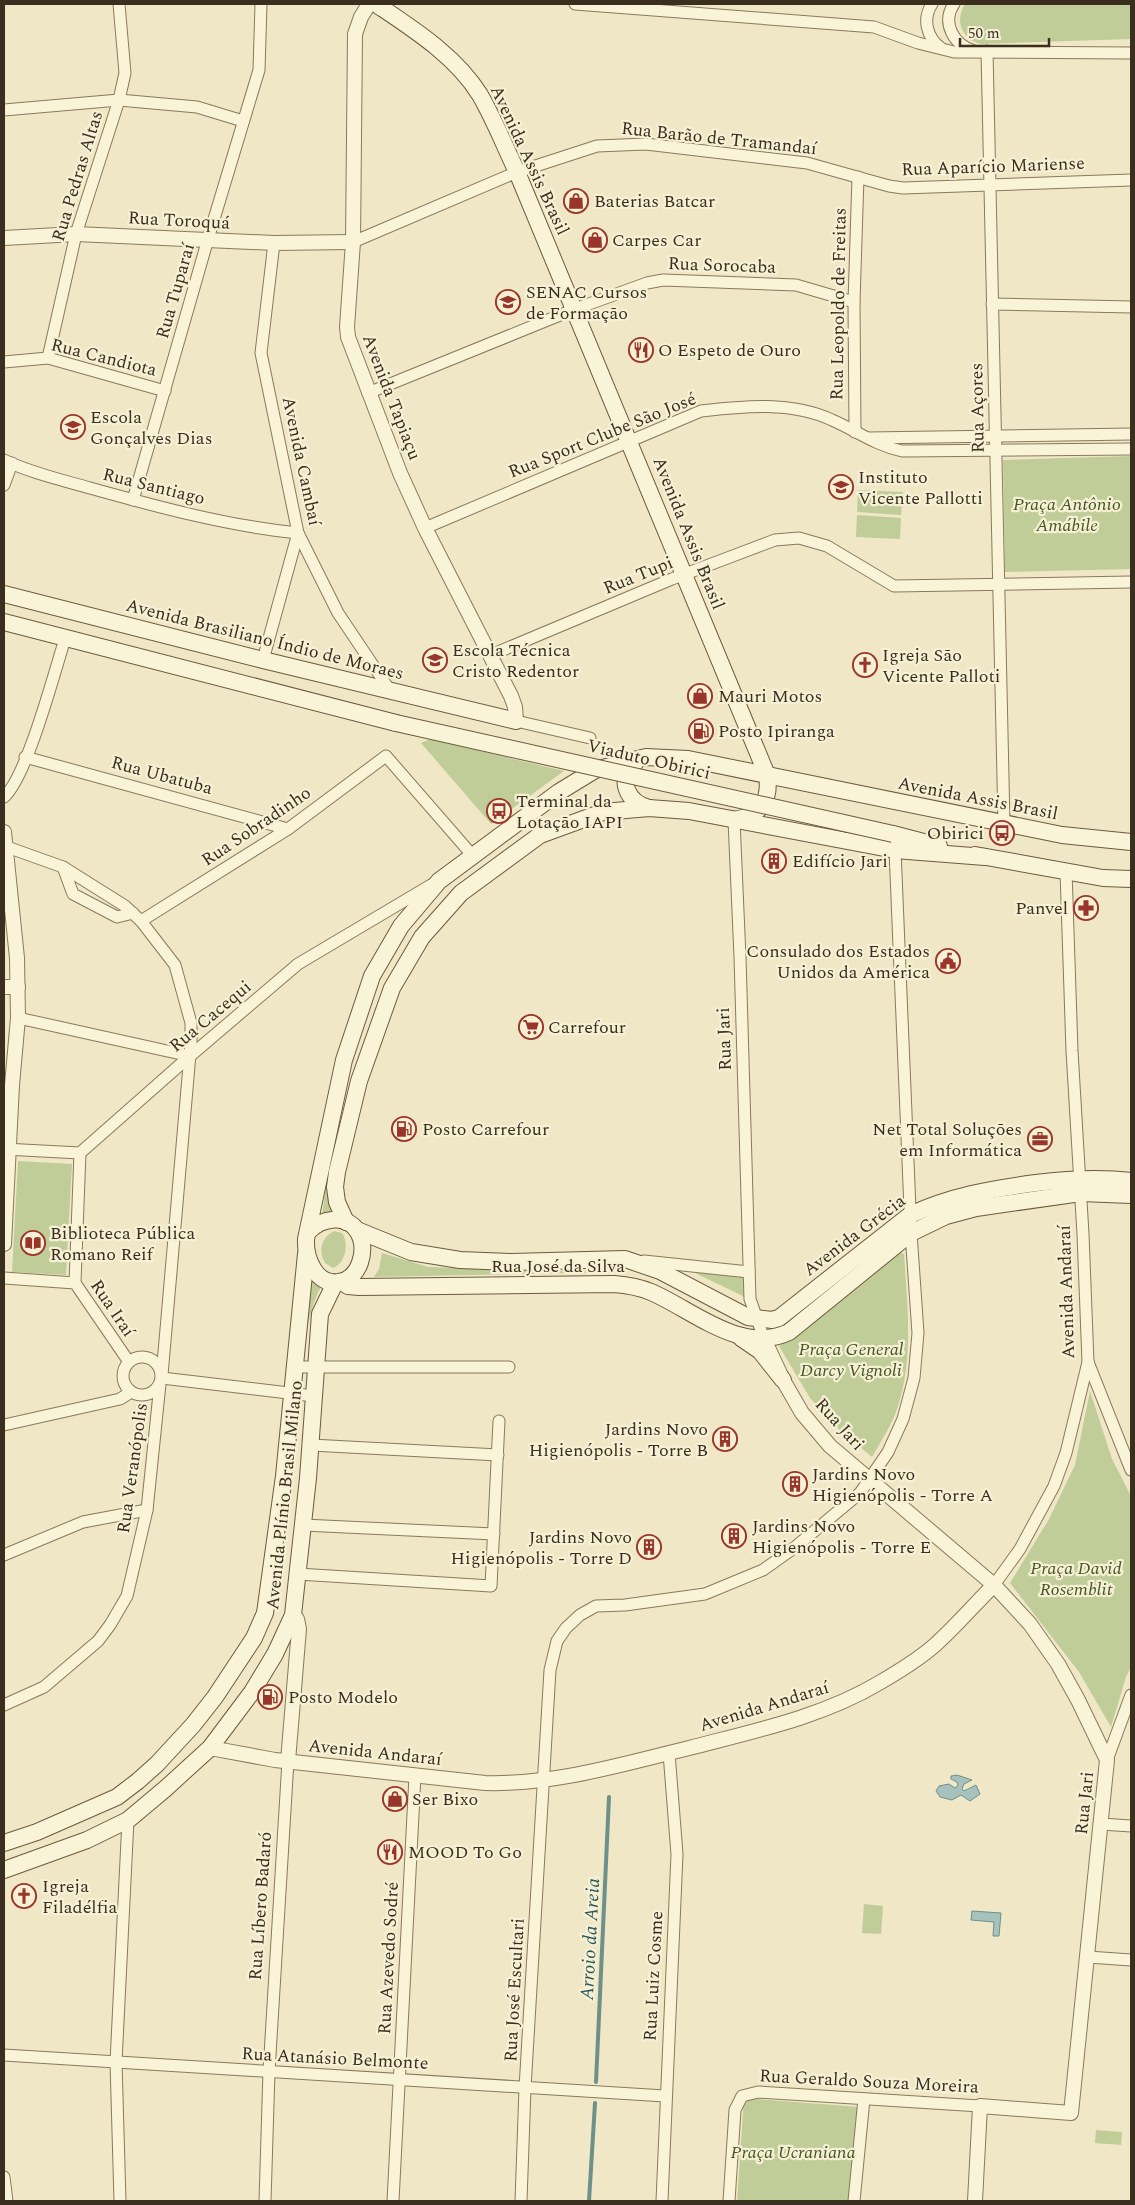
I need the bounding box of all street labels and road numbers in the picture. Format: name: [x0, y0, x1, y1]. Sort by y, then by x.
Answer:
street label: Avenida Assis Brasil: [483, 81, 576, 240]
street label: Rua Pedras Altas: [45, 108, 110, 245]
street label: Rua Barão de Tramandaí: [620, 115, 819, 162]
street label: Rua Aparício Mariense: [901, 150, 1085, 183]
street label: Rua Toroquá: [127, 204, 231, 237]
street label: Rua Leopoldo de Freitas: [823, 207, 854, 401]
street label: Rua Tuparaí: [149, 239, 202, 342]
street label: Rua Sorocaba: [667, 250, 777, 281]
street label: Avenida Tapiaçu: [355, 330, 428, 464]
street label: Rua Candiota: [48, 331, 160, 384]
street label: Rua Açores: [963, 363, 992, 453]
street label: Rua Sport Clube São José: [504, 385, 700, 486]
street label: Avenida Cambaí: [275, 394, 329, 529]
street label: Avenida Assis Brasil: [646, 453, 732, 614]
street label: Rua Santiago: [100, 461, 208, 512]
street label: Rua Tupi: [599, 549, 677, 602]
street label: Avenida Brasiliano Índio de Moraes: [123, 592, 407, 687]
street label: Viaduto Obirici: [585, 732, 713, 787]
street label: Rua Ubatuba: [108, 749, 216, 802]
street label: Avenida Assis Brasil: [895, 770, 1060, 827]
street label: Rua Sobradinho: [196, 780, 317, 873]
street label: Rua Cacequi: [163, 974, 257, 1059]
street label: Rua Jari: [710, 1007, 739, 1071]
street label: Avenida Grécia: [797, 1188, 911, 1283]
street label: Avenida Andaraí: [1051, 1223, 1082, 1359]
street label: Rua José da Silva: [491, 1253, 625, 1280]
street label: Rua Iraí: [83, 1274, 142, 1344]
street label: Avenida Plínio Brasil Milano: [259, 1379, 310, 1611]
street label: Rua Jari: [808, 1392, 871, 1457]
street label: Rua Veranópolis: [110, 1401, 155, 1535]
street label: Avenida Andaraí: [696, 1674, 834, 1739]
street label: Avenida Andaraí: [307, 1732, 444, 1773]
street label: Rua Jari: [1068, 1770, 1101, 1836]
street label: Rua Líbero Badaró: [242, 1831, 279, 1981]
street label: Rua Azevedo Sodré: [371, 1881, 406, 2035]
street label: Rua Luiz Cosme: [637, 1910, 670, 2042]
street label: Rua José Escultari: [497, 1917, 532, 2063]
street label: Rua Atanásio Belmonte: [241, 2040, 429, 2077]
street label: Rua Geraldo Souza Moreira: [759, 2062, 980, 2101]

